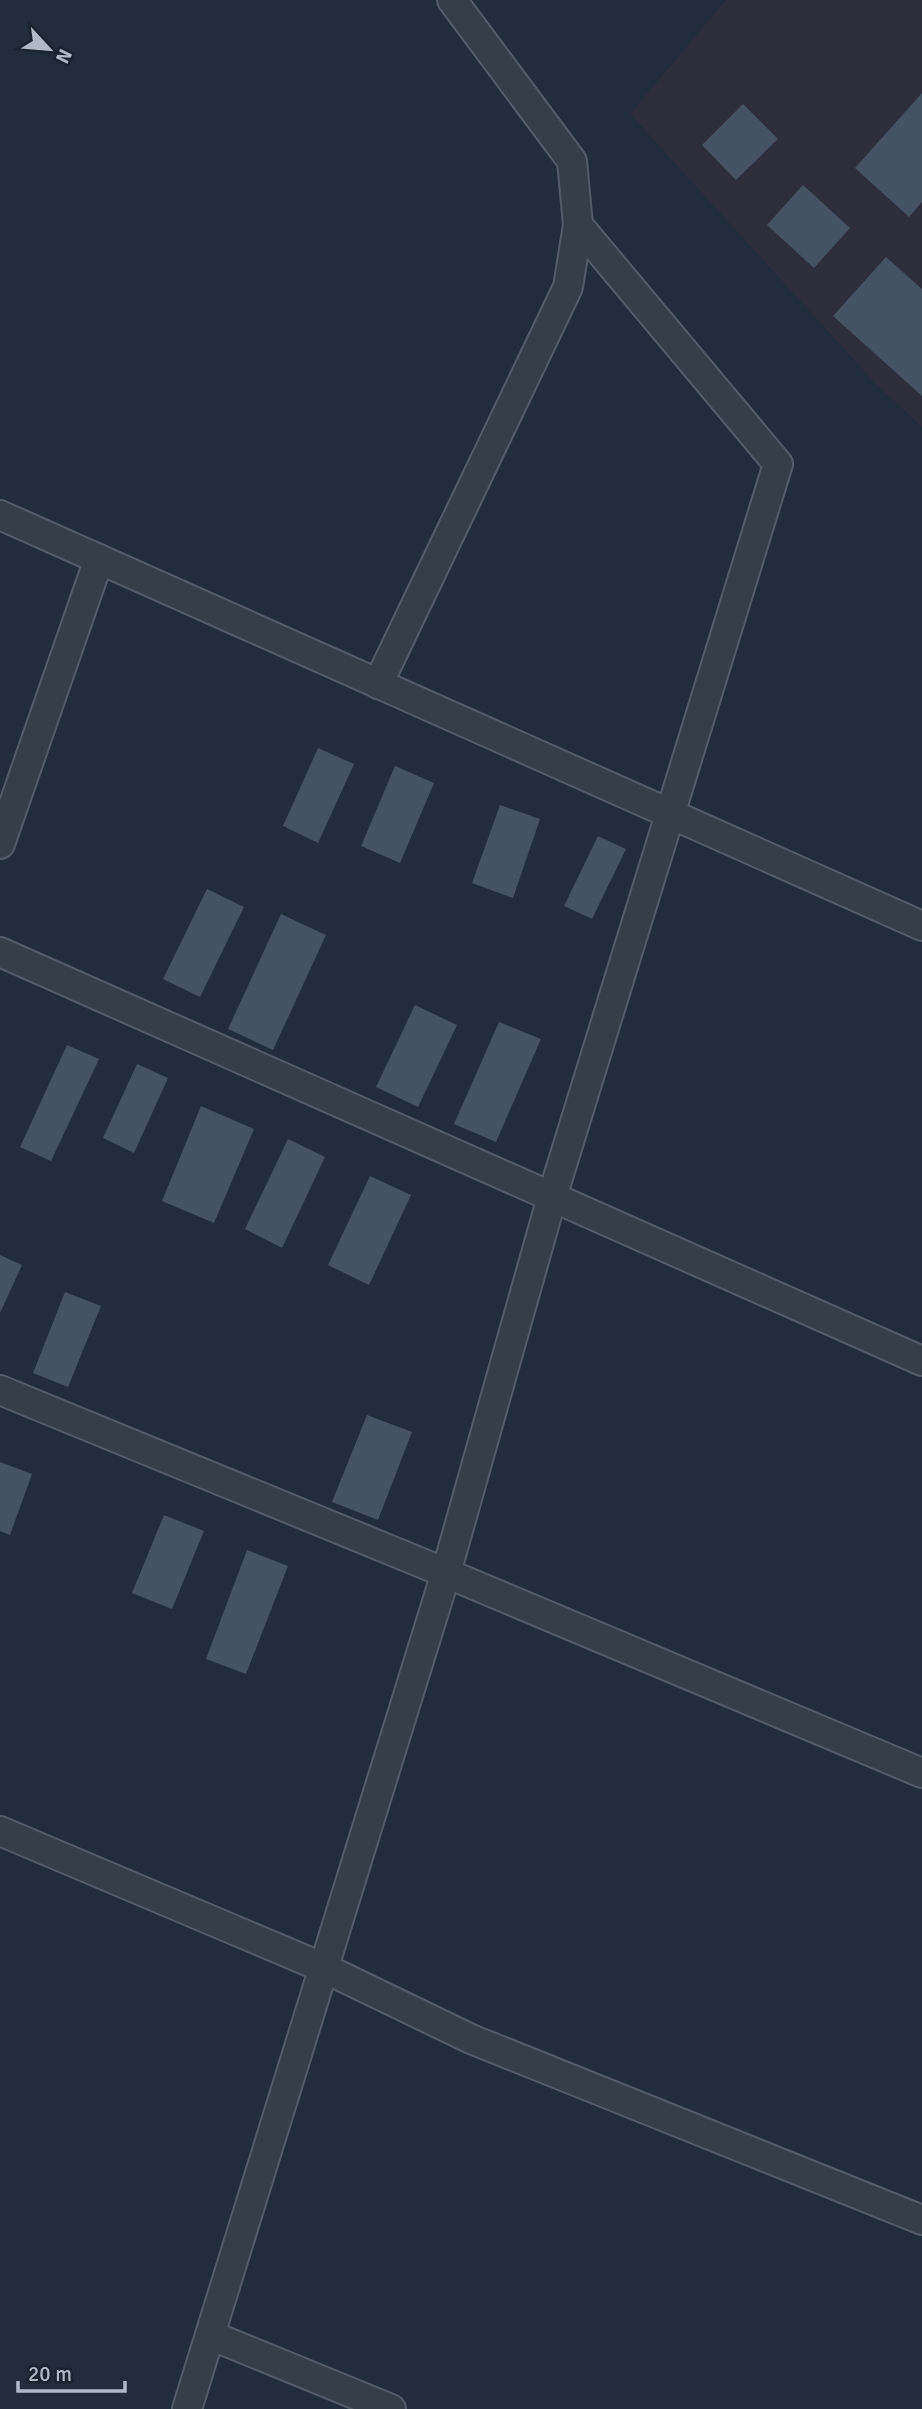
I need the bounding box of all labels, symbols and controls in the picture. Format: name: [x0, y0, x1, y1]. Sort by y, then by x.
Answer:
north arrow: [14, 14, 84, 84]
text: N: [50, 45, 77, 67]
scale bar: [18, 2350, 124, 2394]
text: 20 m: [28, 2361, 72, 2387]

